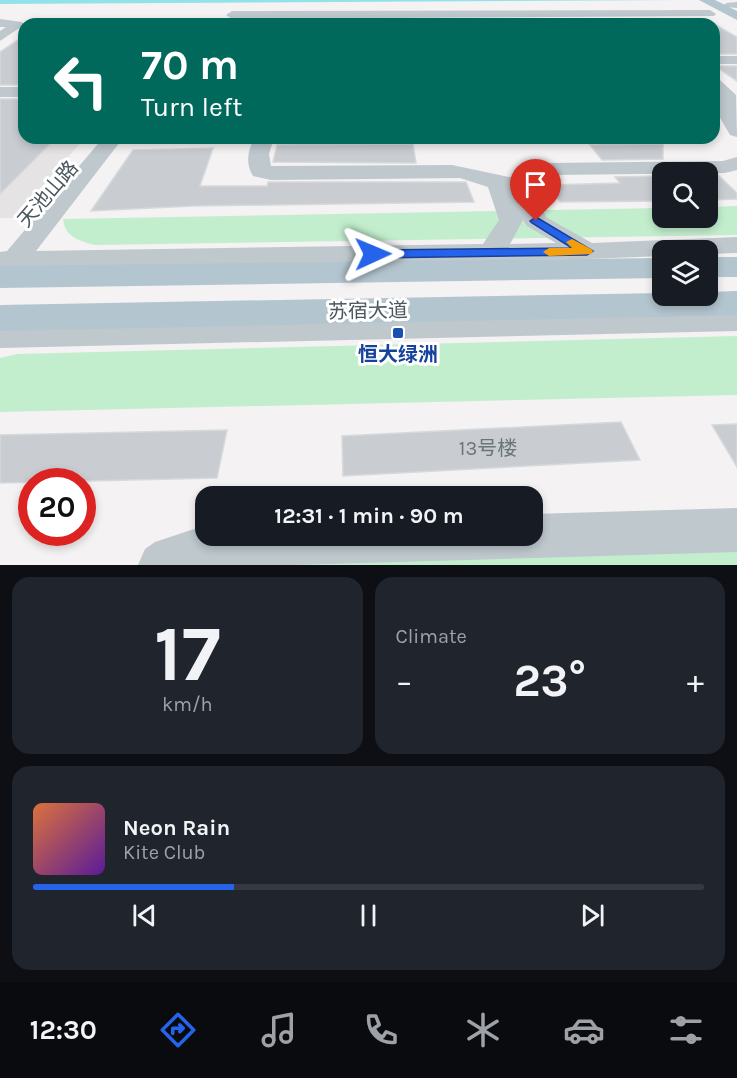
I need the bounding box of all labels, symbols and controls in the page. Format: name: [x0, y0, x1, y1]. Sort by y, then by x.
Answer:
text: 70 m: [141, 40, 239, 90]
icon: left: [42, 42, 120, 120]
text: Turn left: [141, 91, 242, 123]
street label: 天池山路: [13, 156, 83, 232]
pin: [510, 159, 561, 221]
map controls: [652, 162, 718, 306]
button: search: [652, 162, 718, 228]
icon: arrive: [519, 168, 552, 201]
position arrow: [341, 222, 405, 286]
button: layers: [652, 240, 718, 306]
street label: 苏宿大道: [328, 299, 408, 323]
marker: 恒大绿洲: [391, 326, 405, 340]
place label: 恒大绿洲: [358, 343, 438, 366]
house number: 13号楼: [459, 437, 517, 460]
speed limit sign: 20: [18, 468, 96, 546]
text: 12:31 · 1 min · 90 m: [274, 503, 464, 529]
text: 17: [154, 608, 221, 700]
text: Climate: [396, 625, 467, 648]
text: 23°: [513, 655, 586, 707]
text: −: [396, 662, 413, 700]
text: +: [687, 662, 704, 700]
text: km/h: [162, 693, 213, 716]
text: Neon Rain: [123, 815, 230, 841]
text: Kite Club: [123, 841, 205, 864]
icon: previous: [128, 899, 161, 932]
icon: pause: [352, 899, 385, 932]
icon: next: [576, 899, 609, 932]
icon: directions: [157, 1009, 199, 1051]
icon: music: [258, 1009, 300, 1051]
icon: phone: [360, 1009, 402, 1051]
icon: climate: [462, 1009, 504, 1051]
icon: car: [563, 1009, 605, 1051]
icon: filters: [665, 1009, 707, 1051]
text: 12:30: [30, 1014, 97, 1046]

